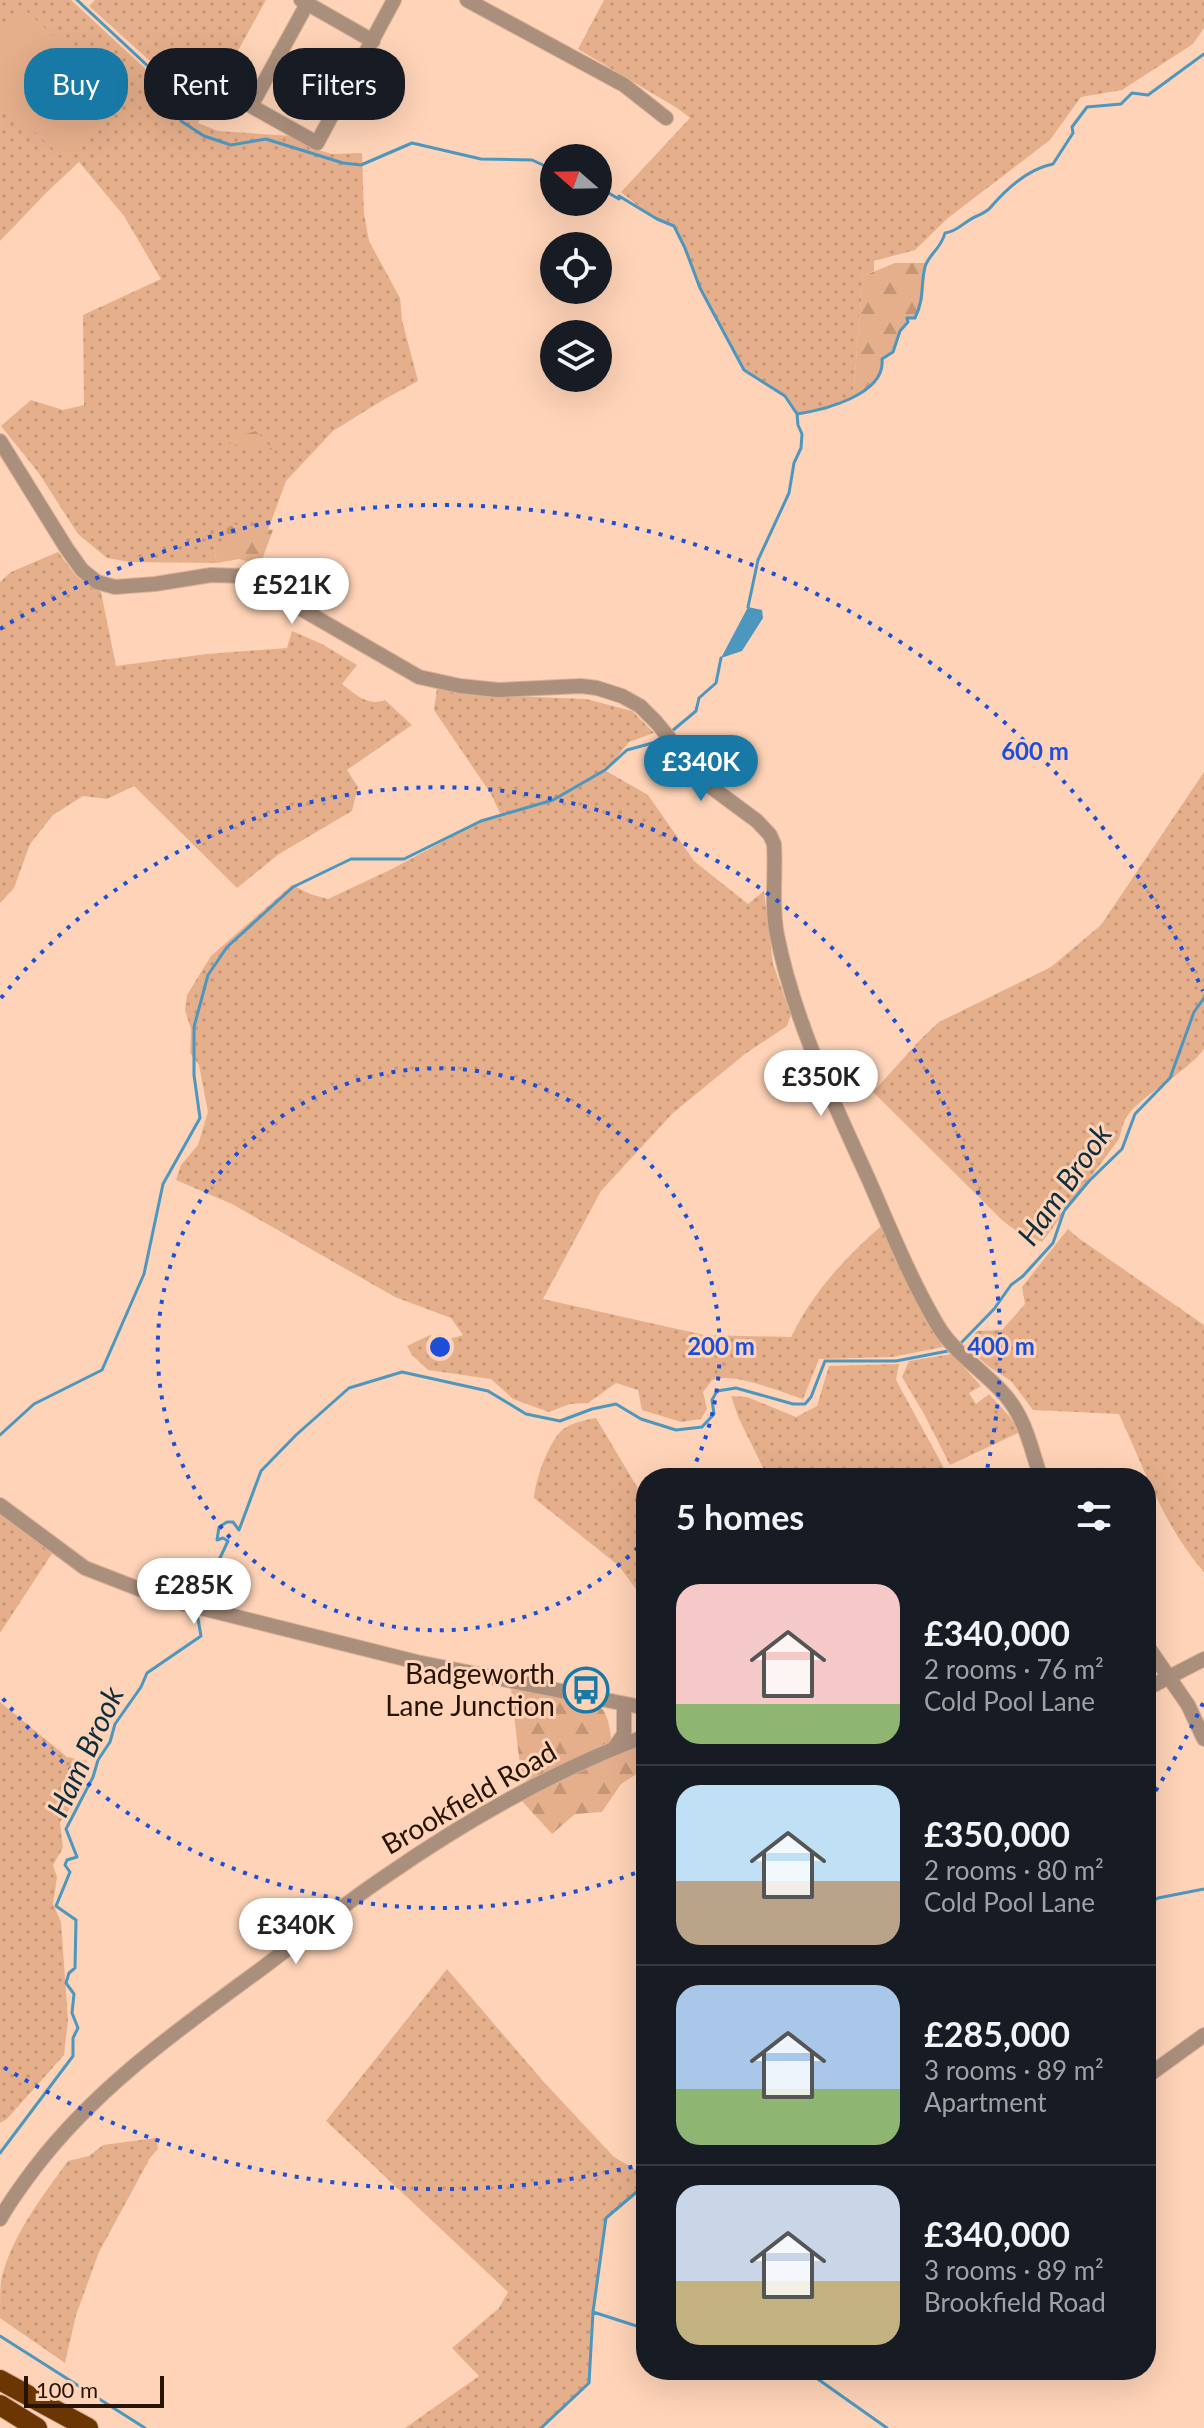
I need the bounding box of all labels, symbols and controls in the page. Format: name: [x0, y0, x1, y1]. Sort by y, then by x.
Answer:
chip: Buy: [24, 48, 128, 120]
chip: Rent: [144, 48, 257, 120]
chip: Filters: [273, 48, 405, 120]
north arrow: [540, 144, 612, 216]
map controls: [540, 144, 612, 392]
button: locate: [540, 232, 612, 304]
button: layers: [540, 320, 612, 392]
pin: £521K: [236, 558, 348, 626]
text: £521K: [253, 568, 331, 600]
pin: £340K: [645, 735, 757, 803]
text: 600 m: [1001, 736, 1069, 765]
text: £340K: [662, 745, 740, 777]
pin: £350K: [765, 1050, 877, 1118]
text: £350K: [782, 1060, 860, 1092]
water label: Ham Brook: [1009, 1116, 1119, 1251]
text: 200 m: [687, 1331, 755, 1360]
text: 400 m: [967, 1331, 1035, 1360]
centre of rings: [426, 1333, 454, 1361]
icon: filters: [1072, 1494, 1116, 1538]
text: 5 homes: [676, 1496, 804, 1537]
pin: £285K: [138, 1558, 250, 1626]
text: £285K: [155, 1568, 233, 1600]
text: £340,000: [924, 1612, 1070, 1653]
icon: home: [740, 1616, 836, 1712]
text: 2 rooms · 76 m²: [924, 1653, 1104, 1685]
place label: Badgeworth Lane Junction: [385, 1656, 555, 1722]
bus stop icon: Badgeworth Lane Junction: [562, 1666, 610, 1714]
water label: Ham Brook: [38, 1680, 130, 1822]
text: Cold Pool Lane: [924, 1685, 1095, 1717]
street label: Brookfield Road: [375, 1733, 562, 1861]
text: £350,000: [924, 1813, 1070, 1854]
icon: home: [740, 1817, 836, 1913]
text: 2 rooms · 80 m²: [924, 1854, 1104, 1886]
text: Cold Pool Lane: [924, 1886, 1095, 1918]
pin: £340K: [240, 1898, 352, 1966]
text: £340K: [257, 1908, 335, 1940]
text: £285,000: [924, 2013, 1070, 2054]
icon: home: [740, 2017, 836, 2113]
text: 3 rooms · 89 m²: [924, 2054, 1104, 2086]
text: Apartment: [924, 2086, 1047, 2118]
text: £340,000: [924, 2213, 1070, 2254]
icon: home: [740, 2217, 836, 2313]
text: 3 rooms · 89 m²: [924, 2254, 1104, 2286]
text: Brookfield Road: [924, 2286, 1106, 2318]
scale bar: [24, 2372, 164, 2408]
text: 100 m: [36, 2376, 98, 2403]

